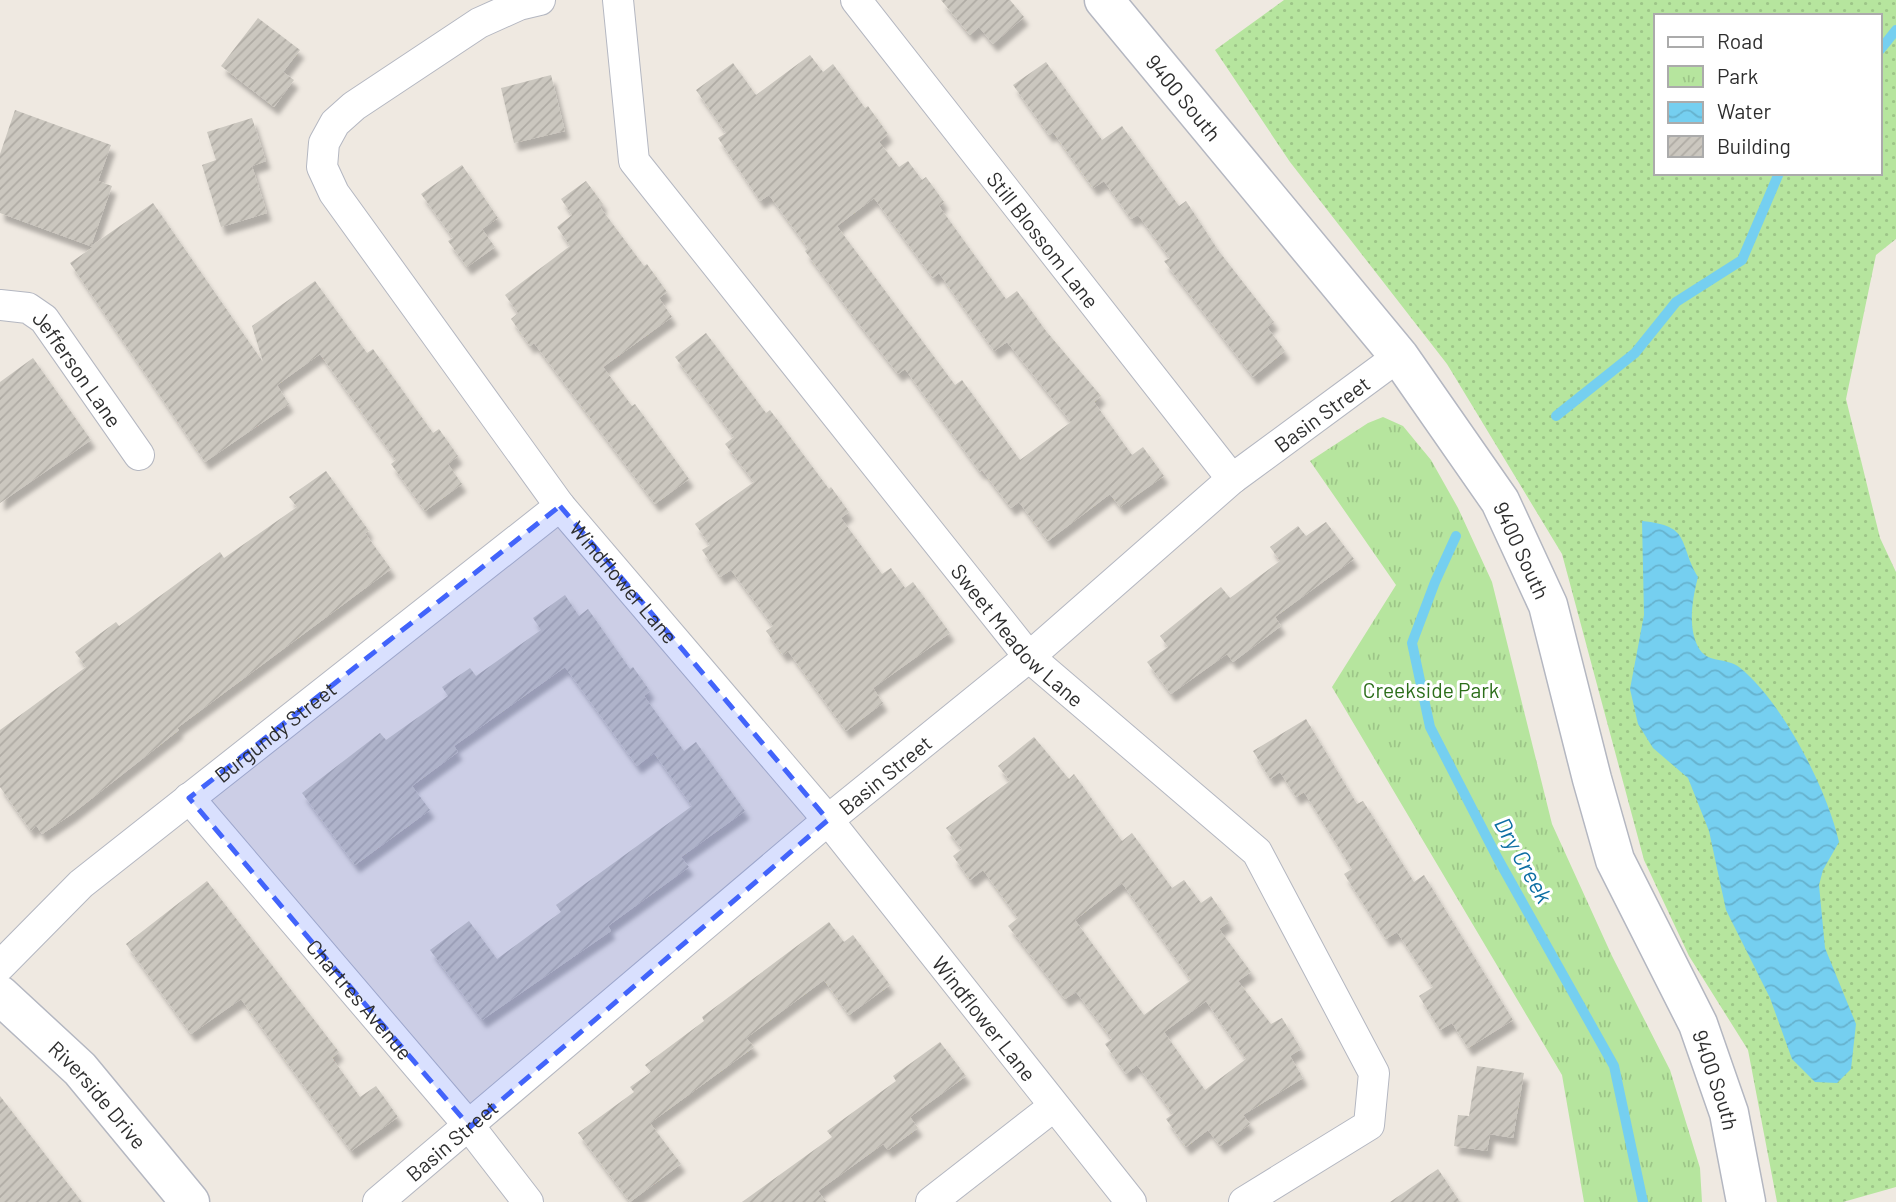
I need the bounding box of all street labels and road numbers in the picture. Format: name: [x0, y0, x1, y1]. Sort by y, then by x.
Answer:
street label: 9400 South: [1141, 49, 1227, 145]
street label: Still Blossom Lane: [982, 166, 1105, 312]
street label: Jefferson Lane: [29, 303, 128, 431]
street label: Basin Street: [1269, 370, 1374, 457]
street label: 9400 South: [1489, 497, 1556, 603]
street label: Windflower Lane: [565, 515, 684, 648]
street label: Sweet Meadow Lane: [947, 558, 1089, 711]
street label: Burgundy Street: [209, 675, 341, 787]
street label: Basin Street: [833, 729, 936, 819]
street label: Chartres Avenue: [302, 934, 419, 1064]
street label: Windflower Lane: [928, 950, 1042, 1085]
street label: 9400 South: [1688, 1026, 1744, 1132]
street label: Riverside Drive: [44, 1035, 153, 1153]
street label: Basin Street: [400, 1094, 502, 1186]

